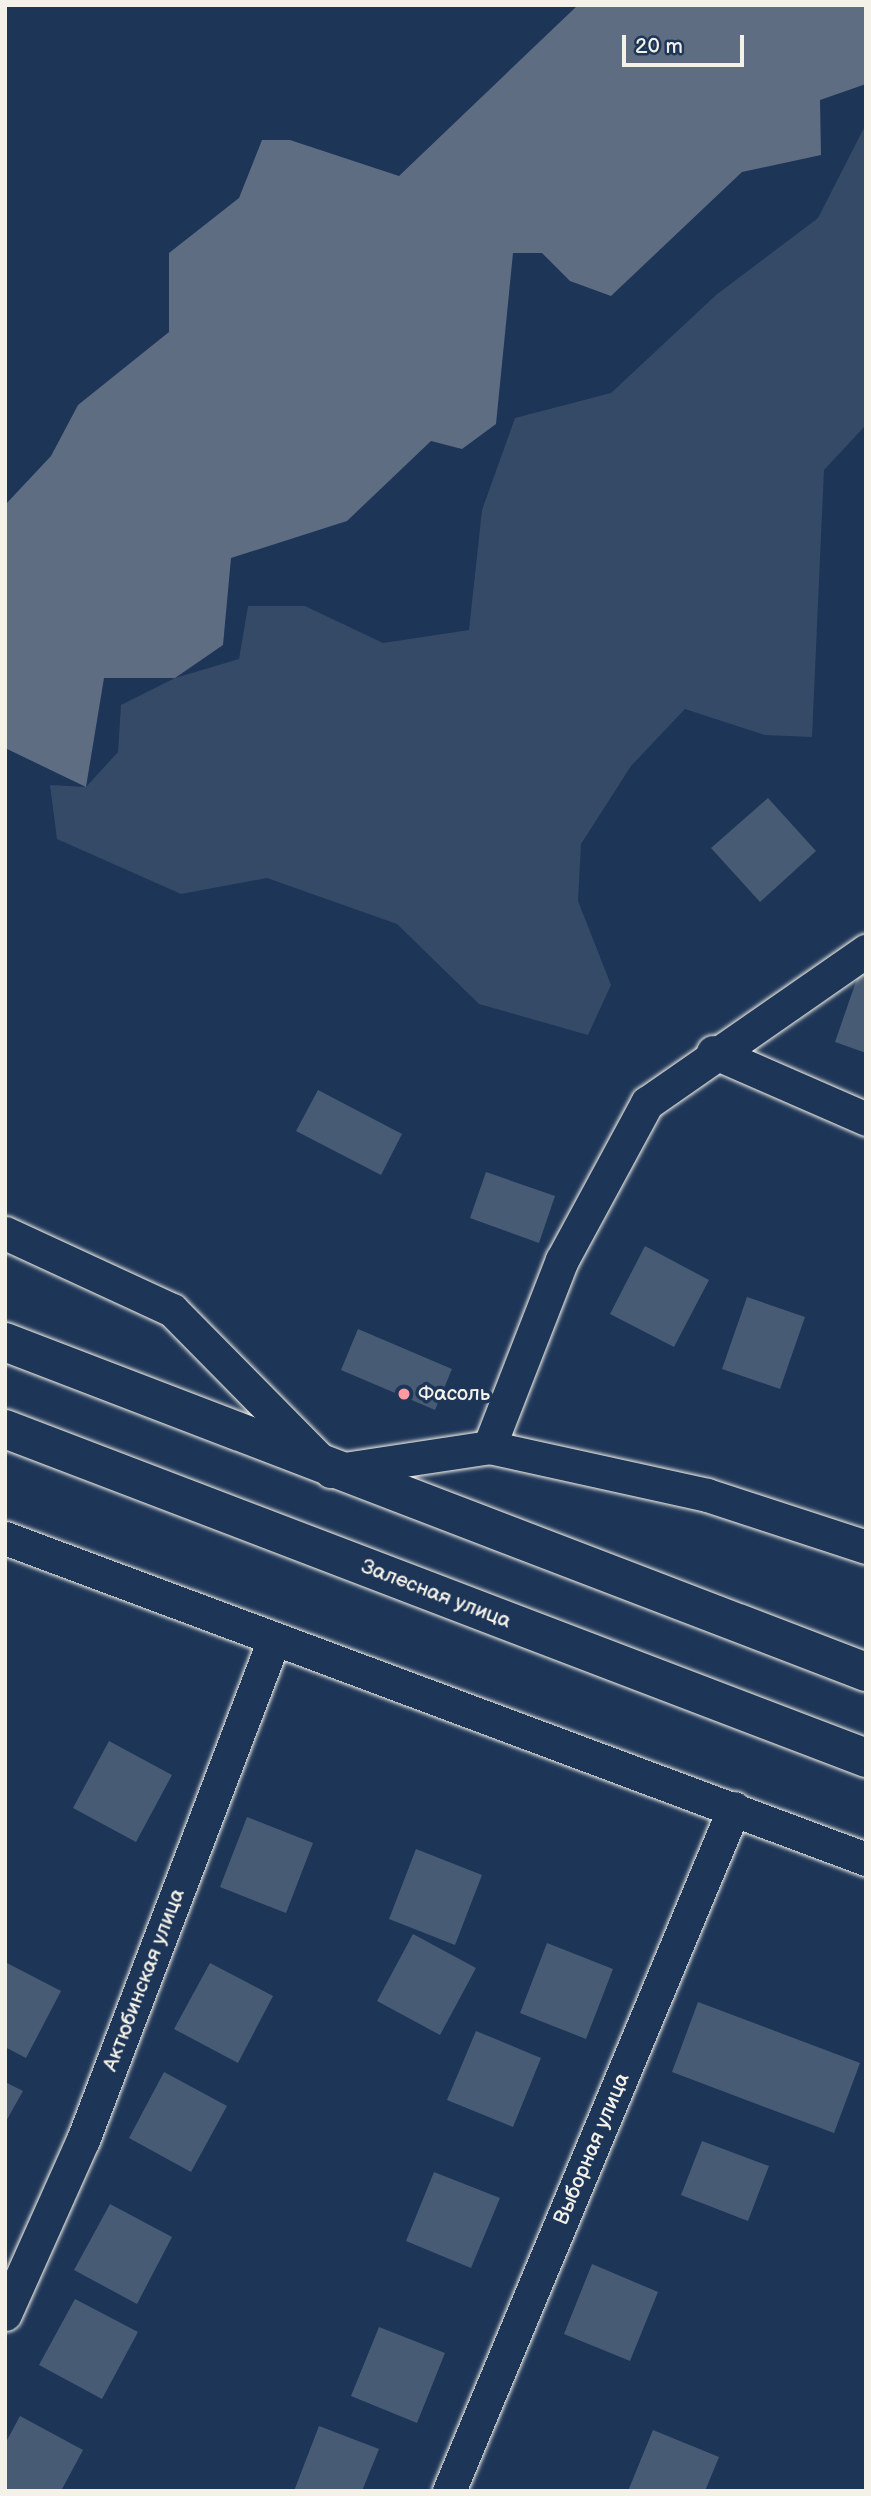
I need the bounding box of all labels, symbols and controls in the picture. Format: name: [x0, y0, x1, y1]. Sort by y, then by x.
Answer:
scale bar: [626, 21, 748, 65]
text: 20 m: [635, 34, 683, 59]
place label: Фасоль: [418, 1381, 490, 1407]
marker: Фасоль: [396, 1386, 412, 1402]
street label: Залесная улица: [358, 1554, 514, 1634]
street label: Актюбинская улица: [98, 1885, 190, 2075]
street label: Выборная улица: [549, 2069, 635, 2229]

